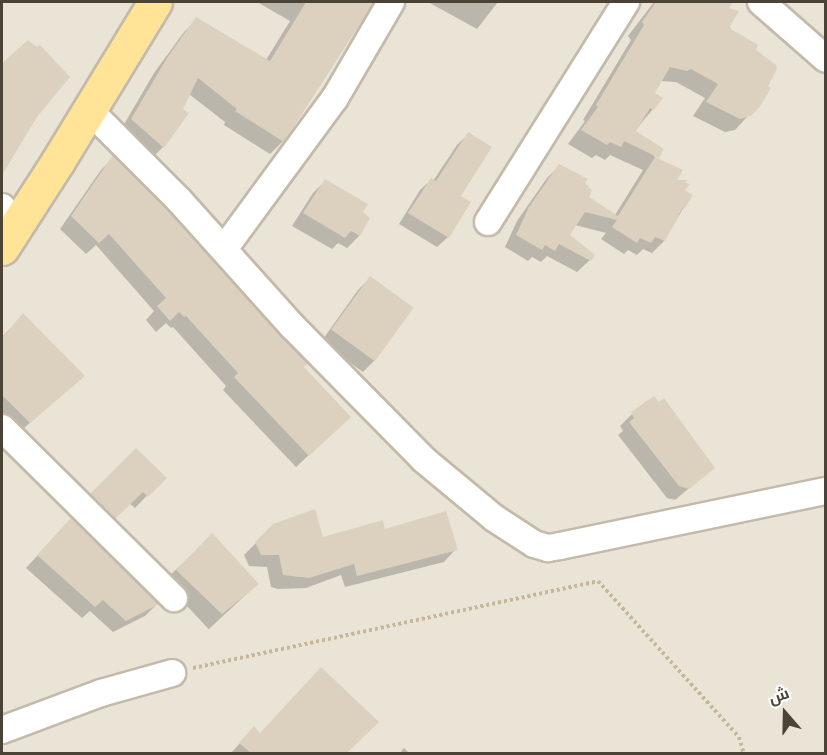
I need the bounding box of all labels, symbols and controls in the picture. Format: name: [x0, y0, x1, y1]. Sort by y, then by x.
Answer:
north arrow: [755, 683, 815, 743]
text: ش: [766, 683, 792, 708]

